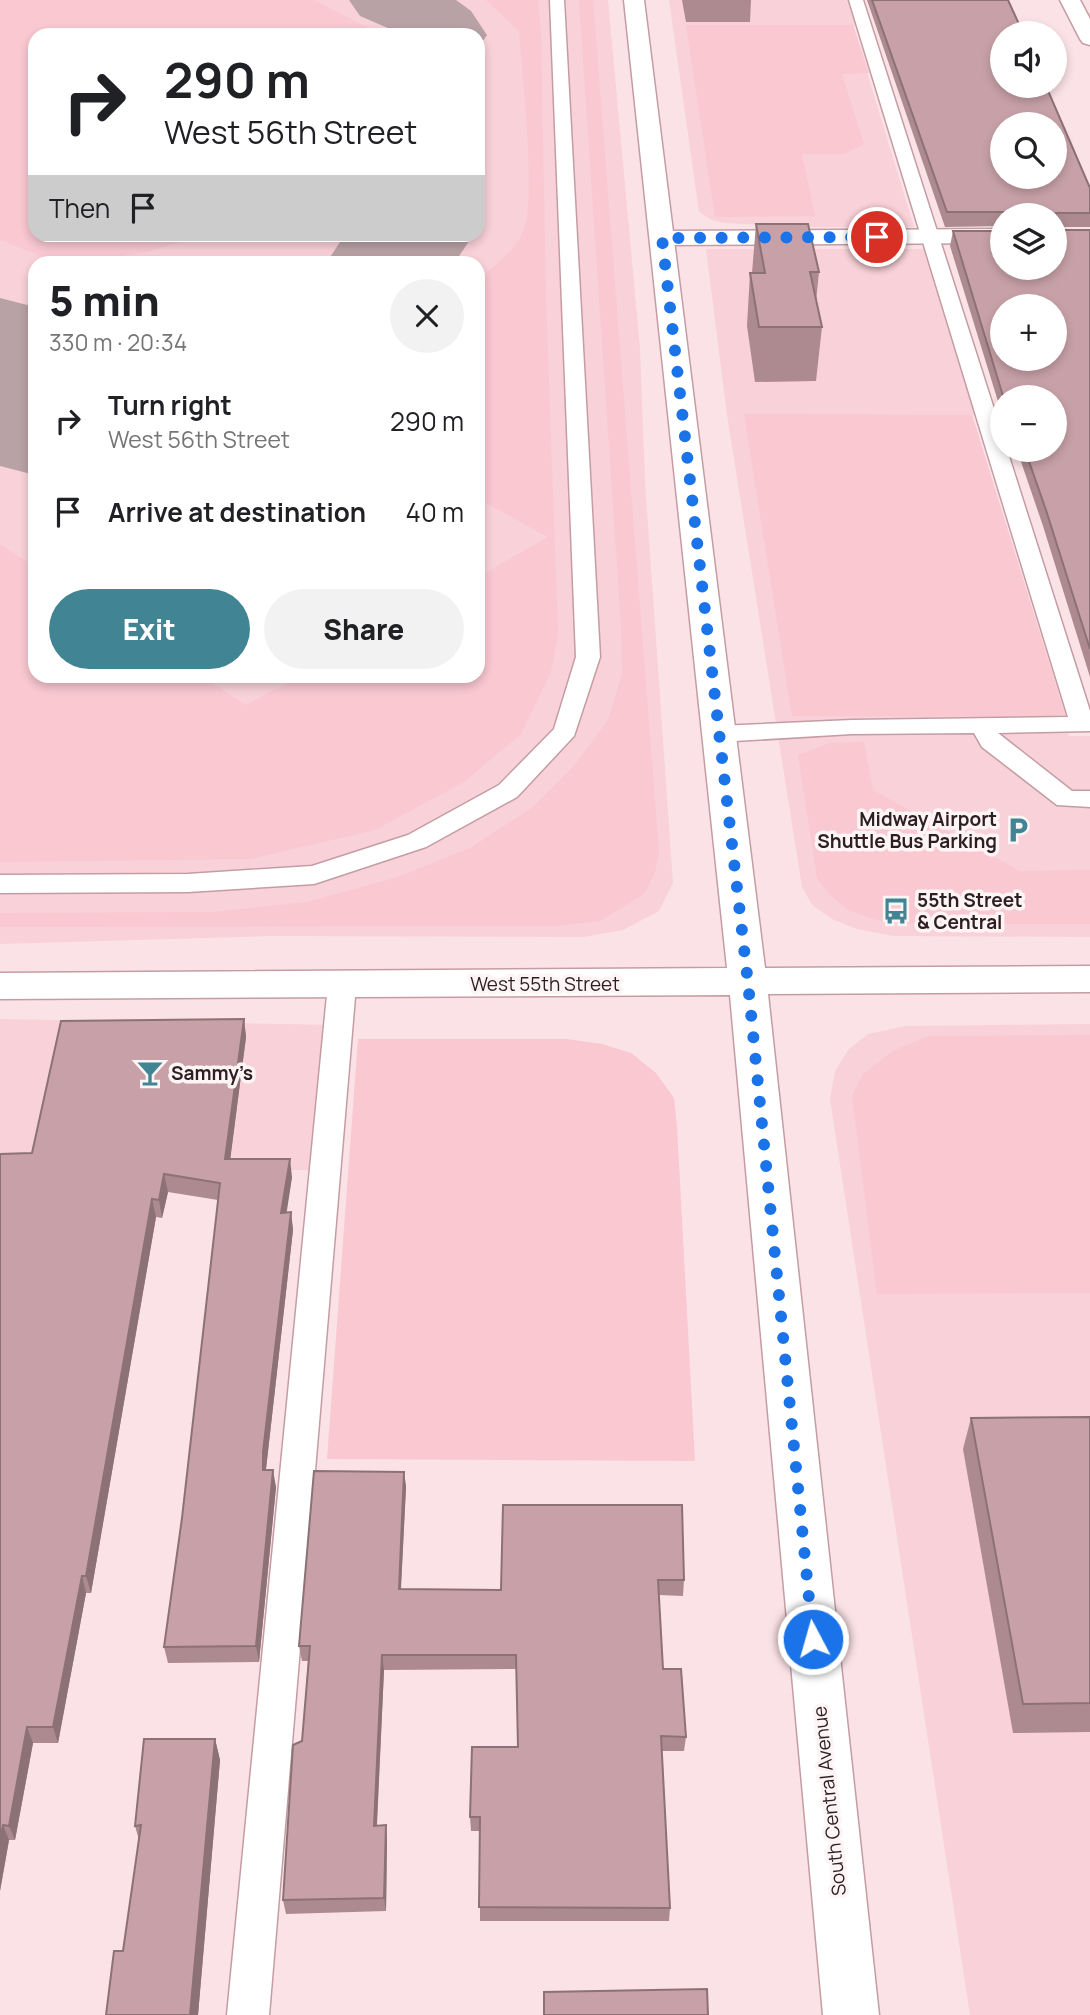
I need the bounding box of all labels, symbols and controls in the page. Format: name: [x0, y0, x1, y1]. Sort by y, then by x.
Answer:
map controls: [990, 21, 1067, 462]
button: sound: [990, 21, 1067, 98]
text: 290 m: [164, 46, 310, 113]
icon: right: [49, 56, 140, 147]
text: West 56th Street: [164, 110, 417, 154]
button: search: [990, 112, 1067, 189]
icon: arrive: [124, 189, 162, 227]
text: Then: [49, 190, 110, 226]
button: layers: [990, 203, 1067, 280]
pin: [847, 207, 907, 267]
icon: arrive: [858, 218, 896, 256]
text: 5 min: [49, 271, 160, 329]
button: close: [390, 279, 464, 353]
button: +: [990, 294, 1067, 371]
text: 330 m · 20:34: [49, 326, 187, 358]
button: −: [990, 385, 1067, 462]
text: Turn right: [108, 387, 232, 423]
icon: right: [49, 402, 87, 440]
text: 290 m: [390, 403, 464, 439]
text: West 56th Street: [108, 423, 290, 455]
icon: arrive: [49, 493, 87, 531]
text: Arrive at destination: [108, 494, 366, 530]
text: 40 m: [406, 494, 464, 530]
button: Exit: [49, 589, 250, 669]
button: Share: [264, 589, 464, 669]
place label: Midway Airport Shuttle Bus Parking: [817, 806, 997, 854]
parking icon: Midway Airport Shuttle Bus Parking: [1003, 815, 1033, 845]
place label: 55th Street & Central: [917, 887, 1022, 935]
bus stop icon: 55th Street & Central: [881, 896, 911, 926]
street label: West 55th Street: [470, 971, 620, 997]
bar icon: Sammy’s: [135, 1058, 165, 1088]
place label: Sammy’s: [171, 1060, 253, 1086]
position arrow: [776, 1602, 850, 1676]
street label: South Central Avenue: [806, 1705, 852, 1897]

